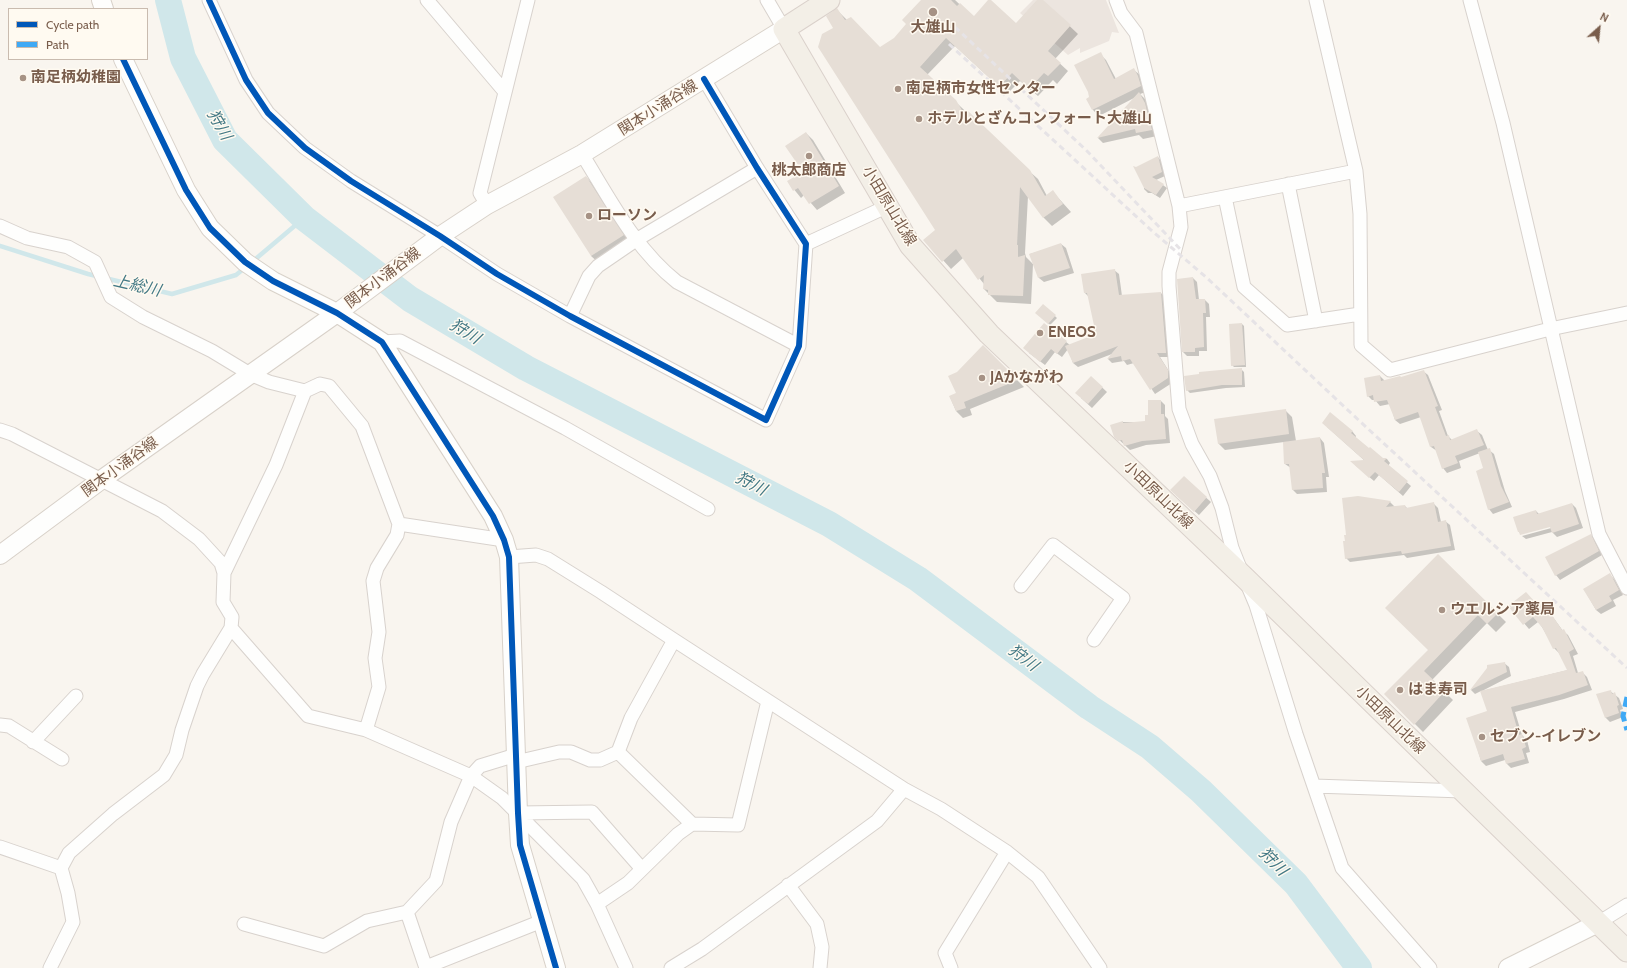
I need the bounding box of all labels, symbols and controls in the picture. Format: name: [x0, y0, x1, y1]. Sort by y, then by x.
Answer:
marker: 大雄山: [927, 6, 939, 18]
legend: [8, 8, 148, 60]
north arrow: [1579, 8, 1619, 48]
text: N: [1598, 9, 1611, 25]
text: Cycle path: [46, 17, 99, 32]
place label: 大雄山: [911, 19, 955, 37]
text: Path: [46, 37, 69, 52]
place label: 南足柄幼稚園: [31, 69, 121, 87]
marker: 南足柄幼稚園: [18, 73, 28, 83]
street label: 関本小涌谷線: [615, 77, 701, 139]
place label: 南足柄市女性センター: [906, 80, 1056, 98]
marker: 南足柄市女性センター: [893, 84, 903, 94]
water label: 狩川: [203, 106, 235, 144]
place label: ホテルとざんコンフォート大雄山: [927, 110, 1152, 128]
marker: ホテルとざんコンフォート大雄山: [914, 114, 924, 124]
marker: 桃太郎商店: [804, 151, 814, 161]
place label: 桃太郎商店: [772, 162, 846, 180]
street label: 小田原山北線: [858, 163, 920, 249]
place label: ローソン: [597, 207, 657, 225]
marker: ローソン: [584, 211, 594, 221]
street label: 関本小涌谷線: [342, 244, 424, 312]
water label: 上総川: [111, 271, 163, 301]
water label: 狩川: [446, 316, 484, 348]
place label: ENEOS: [1048, 324, 1096, 342]
marker: ENEOS: [1035, 328, 1045, 338]
place label: JAかながわ: [990, 369, 1064, 387]
marker: JAかながわ: [977, 373, 987, 383]
street label: 関本小涌谷線: [78, 433, 162, 501]
street label: 小田原山北線: [1119, 457, 1197, 533]
water label: 狩川: [732, 468, 770, 500]
place label: ウエルシア薬局: [1450, 601, 1555, 619]
marker: ウエルシア薬局: [1437, 605, 1447, 615]
water label: 狩川: [1004, 641, 1042, 675]
place label: はま寿司: [1408, 681, 1468, 699]
street label: 小田原山北線: [1351, 682, 1429, 758]
marker: はま寿司: [1395, 685, 1405, 695]
place label: セブン-イレブン: [1490, 728, 1601, 746]
marker: セブン-イレブン: [1477, 732, 1487, 742]
water label: 狩川: [1255, 844, 1291, 880]

